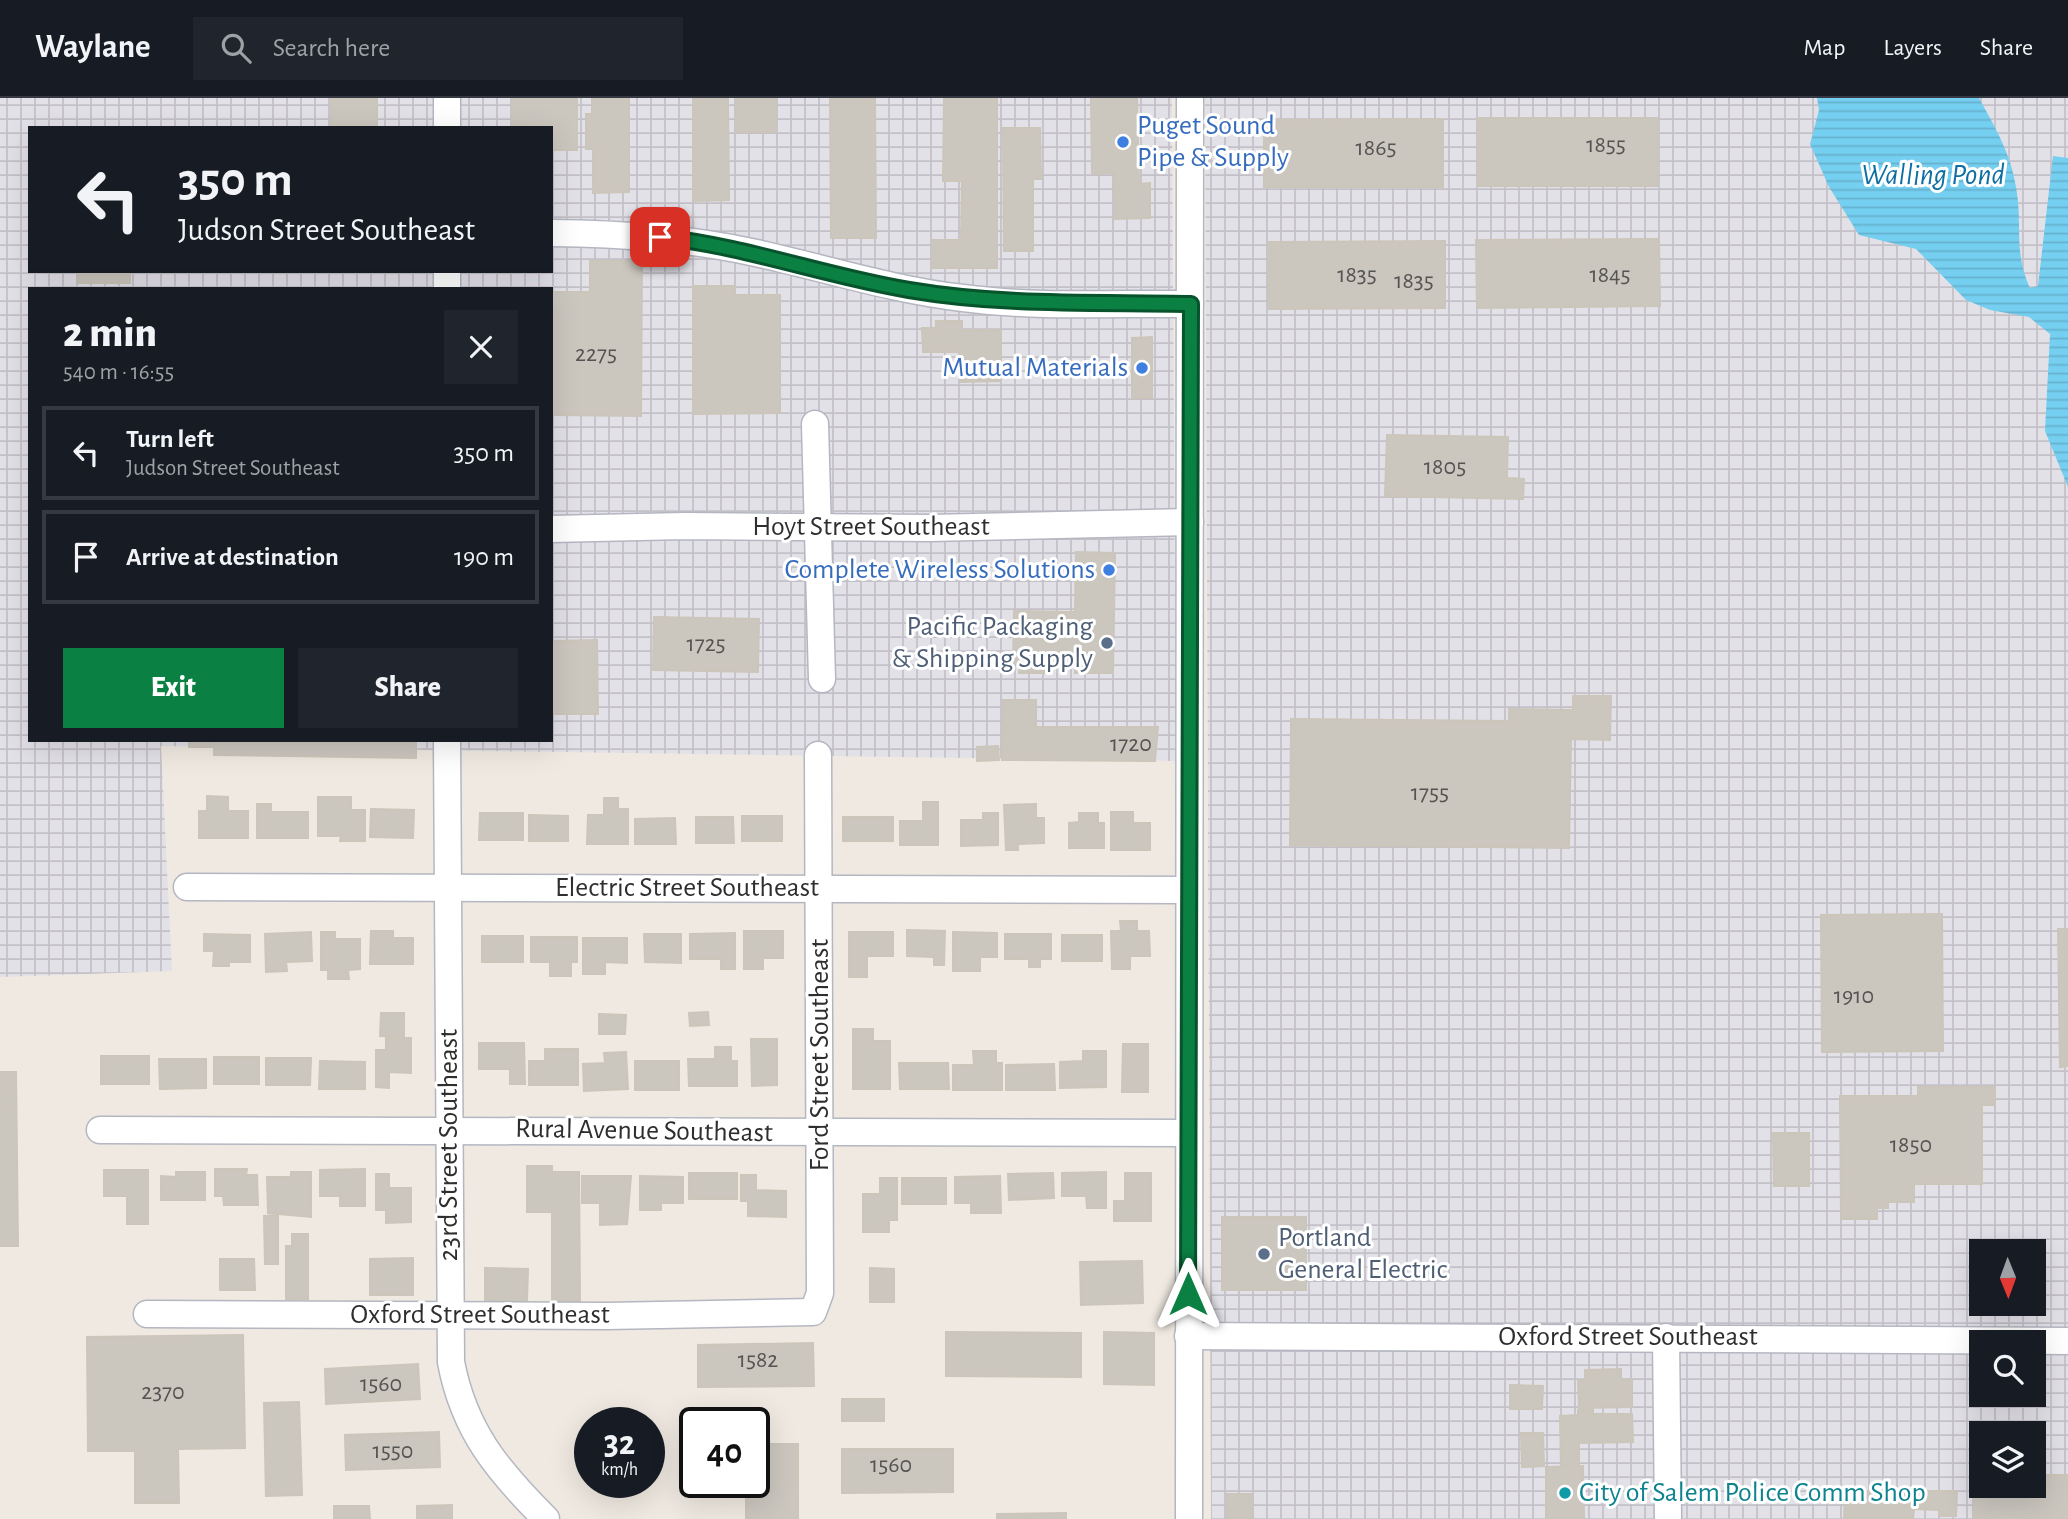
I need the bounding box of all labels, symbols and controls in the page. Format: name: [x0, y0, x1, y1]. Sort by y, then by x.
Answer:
search box: [193, 17, 683, 80]
icon: search: [217, 29, 255, 67]
text: Waylane: [35, 31, 151, 64]
text: Search here: [273, 35, 390, 61]
text: Map: [1803, 36, 1845, 60]
text: Layers: [1883, 36, 1942, 60]
text: Share: [1980, 36, 2033, 60]
place label: Puget Sound Pipe & Supply: [1137, 112, 1289, 172]
house number: 1855: [1586, 133, 1626, 157]
marker: Puget Sound Pipe & Supply: [1115, 134, 1131, 150]
house number: 1865: [1356, 136, 1396, 160]
icon: left: [63, 154, 154, 245]
text: 350 m: [178, 156, 293, 205]
water label: Walling Pond: [1861, 160, 2005, 190]
pin: [630, 207, 690, 267]
text: Judson Street Southeast: [178, 214, 475, 246]
icon: arrive: [641, 218, 679, 256]
house number: 1835: [1337, 263, 1377, 287]
house number: 1845: [1589, 263, 1631, 287]
house number: 1835: [1394, 269, 1434, 293]
button: close: [444, 310, 518, 384]
text: 2 min: [63, 312, 157, 354]
house number: 2275: [575, 342, 617, 366]
place label: Mutual Materials: [942, 354, 1128, 382]
marker: Mutual Materials: [1134, 360, 1150, 376]
text: 540 m · 16:55: [63, 361, 174, 384]
text: Turn left: [126, 426, 214, 452]
icon: left: [67, 434, 105, 472]
text: 350 m: [454, 440, 514, 466]
house number: 1805: [1424, 455, 1466, 479]
text: Judson Street Southeast: [126, 457, 340, 480]
street label: Hoyt Street Southeast: [752, 513, 990, 541]
icon: arrive: [67, 538, 105, 576]
text: Arrive at destination: [126, 544, 339, 570]
text: 190 m: [454, 544, 514, 570]
place label: Complete Wireless Solutions: [785, 556, 1095, 584]
marker: Complete Wireless Solutions: [1101, 562, 1117, 578]
place label: Pacific Packaging & Shipping Supply: [892, 613, 1093, 673]
house number: 1725: [686, 632, 726, 656]
marker: Pacific Packaging & Shipping Supply: [1099, 635, 1115, 651]
button: Exit: [63, 648, 284, 728]
button: Share: [298, 648, 518, 728]
house number: 1720: [1110, 732, 1152, 756]
house number: 1755: [1411, 781, 1449, 805]
street label: Electric Street Southeast: [555, 874, 819, 902]
street label: Ford Street Southeast: [806, 939, 834, 1171]
house number: 1910: [1834, 984, 1874, 1008]
street label: 23rd Street Southeast: [435, 1029, 463, 1261]
street label: Rural Avenue Southeast: [515, 1115, 773, 1147]
house number: 1850: [1890, 1133, 1932, 1157]
place label: Portland General Electric: [1278, 1224, 1448, 1284]
north arrow: [1969, 1239, 2046, 1316]
map controls: [1969, 1239, 2046, 1498]
marker: Portland General Electric: [1256, 1246, 1272, 1262]
position arrow: [1151, 1257, 1225, 1331]
street label: Oxford Street Southeast: [350, 1301, 610, 1329]
street label: Oxford Street Southeast: [1498, 1323, 1758, 1351]
button: search: [1969, 1330, 2046, 1407]
house number: 1582: [738, 1348, 778, 1372]
house number: 1560: [360, 1372, 402, 1396]
house number: 2370: [141, 1380, 185, 1404]
speed limit sign: 40: [679, 1407, 770, 1498]
button: layers: [1969, 1421, 2046, 1498]
text: 32: [604, 1426, 635, 1461]
house number: 1550: [373, 1439, 414, 1463]
house number: 1560: [870, 1453, 912, 1477]
text: km/h: [601, 1461, 638, 1479]
place label: City of Salem Police Comm Shop: [1579, 1479, 1926, 1507]
marker: City of Salem Police Comm Shop: [1557, 1485, 1573, 1501]

